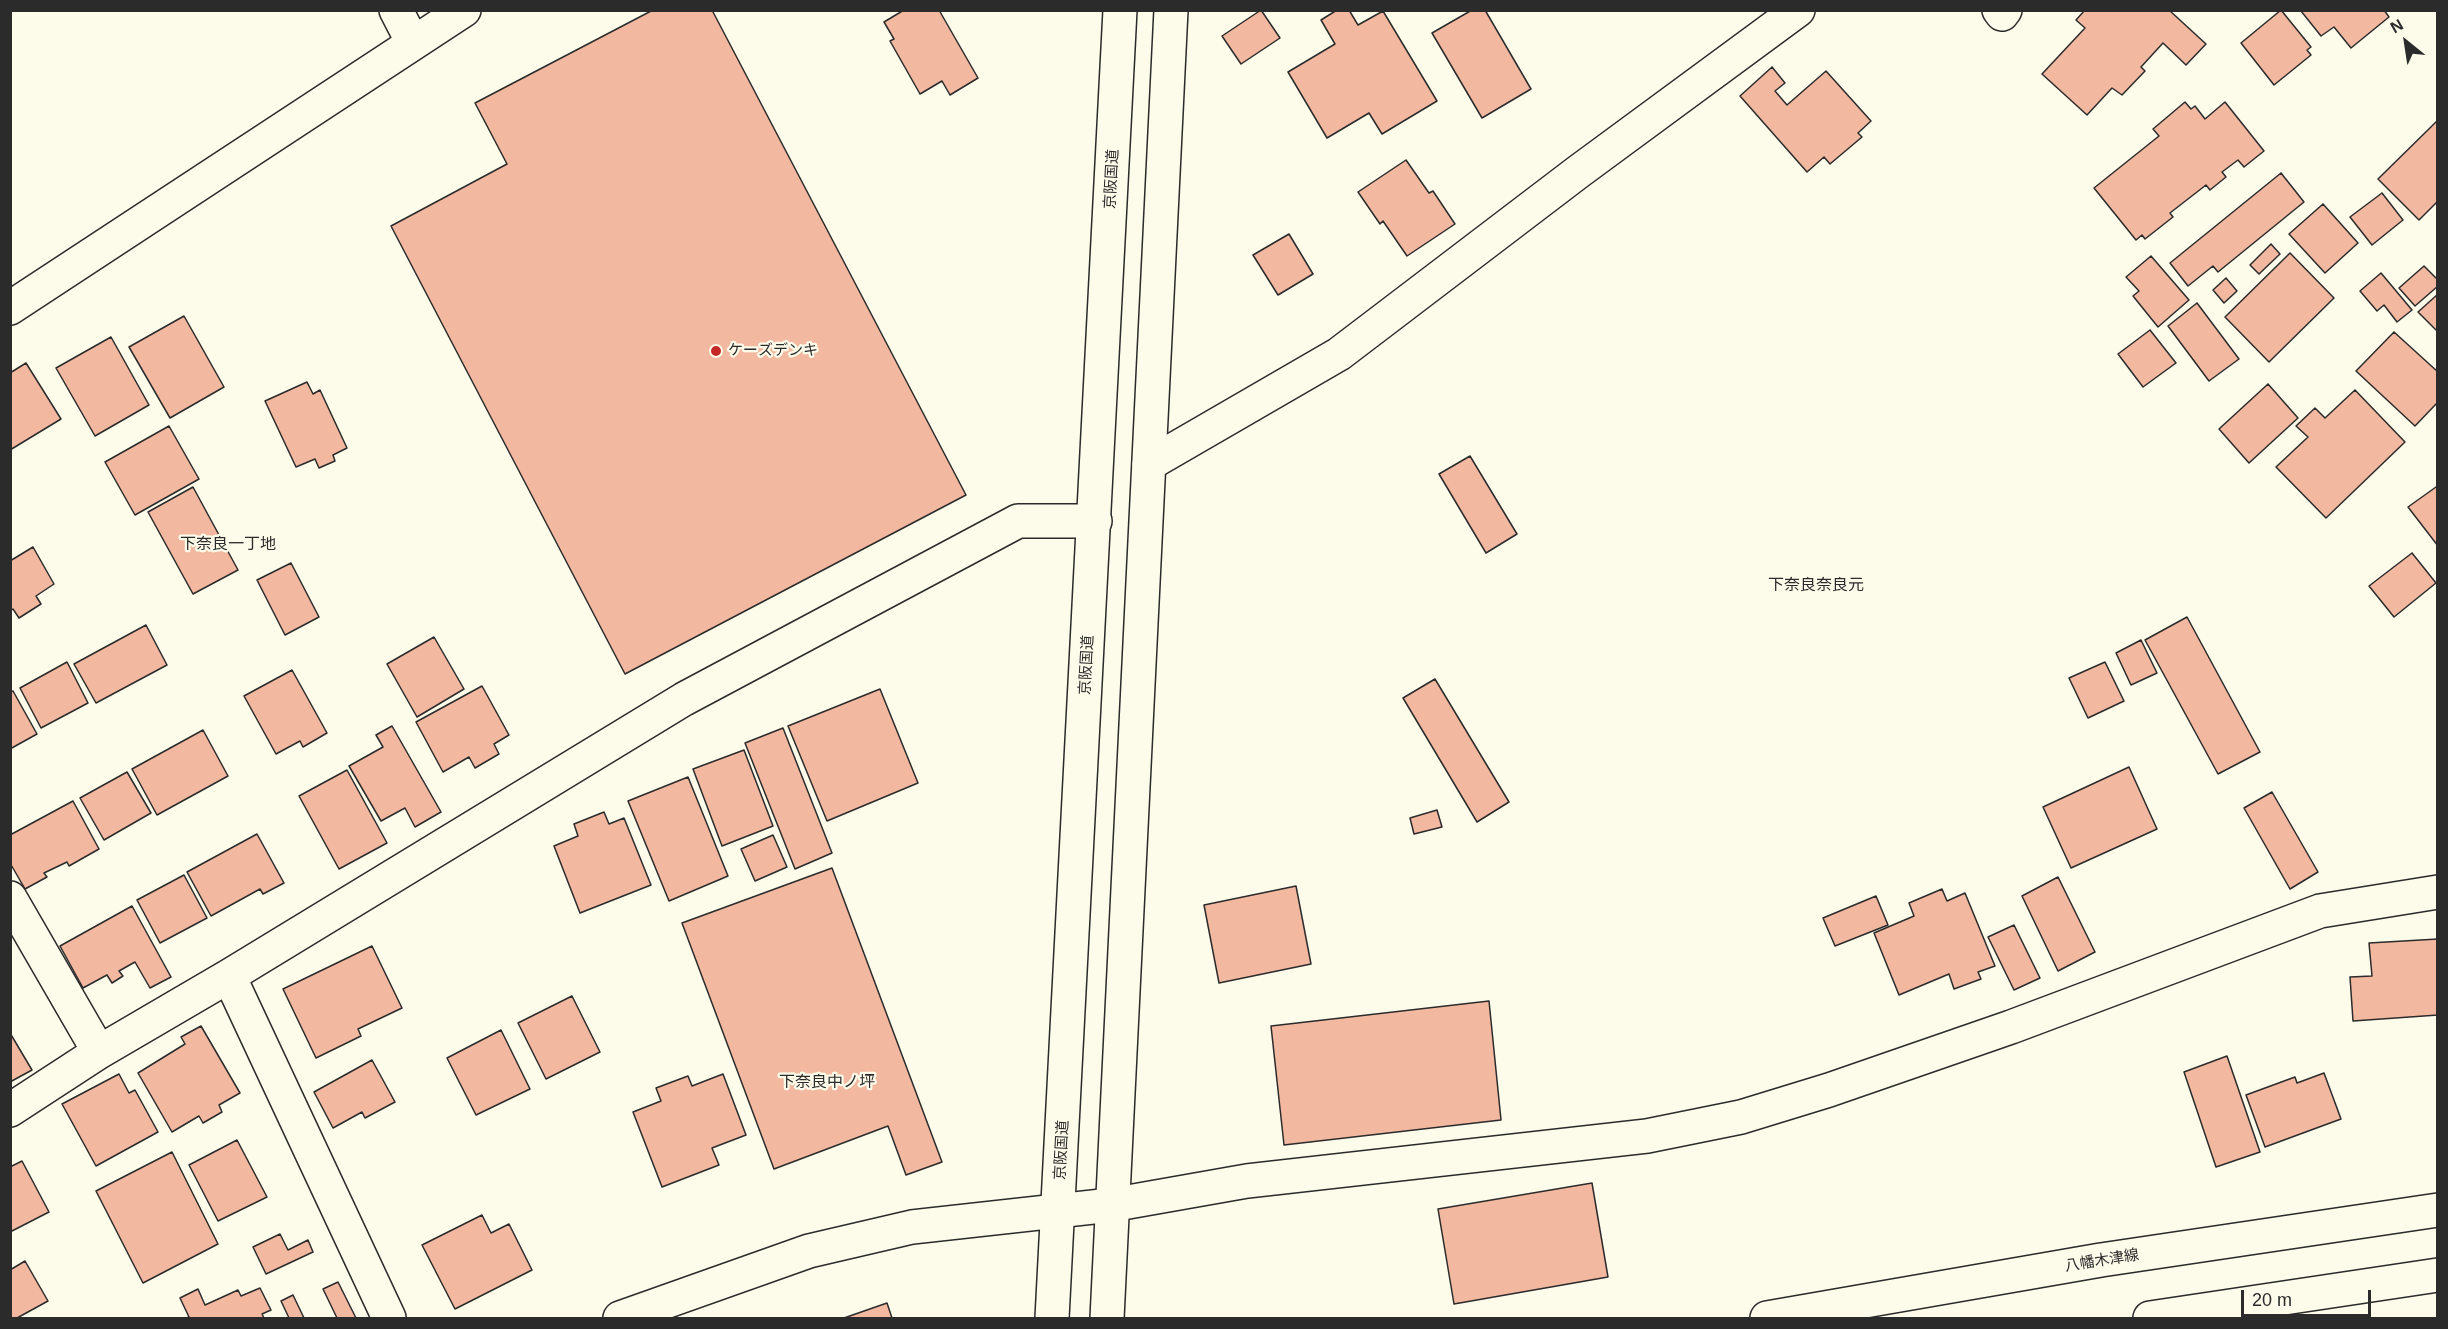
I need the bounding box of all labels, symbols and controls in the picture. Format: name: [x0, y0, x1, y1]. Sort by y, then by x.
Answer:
north arrow: [2376, 12, 2436, 72]
text: N: [2387, 16, 2406, 36]
street label: 京阪国道: [1101, 149, 1123, 209]
place label: ケーズデンキ: [728, 342, 818, 360]
marker: ケーズデンキ: [709, 344, 723, 358]
district label: 下奈良一丁地: [180, 535, 276, 555]
district label: 下奈良奈良元: [1768, 576, 1864, 596]
street label: 京阪国道: [1076, 635, 1098, 695]
district label: 下奈良中ノ坪: [779, 1073, 875, 1093]
street label: 京阪国道: [1051, 1120, 1073, 1180]
street label: 八幡木津線: [2064, 1246, 2140, 1276]
scale bar: [2244, 1278, 2374, 1316]
text: 20 m: [2252, 1290, 2292, 1310]

